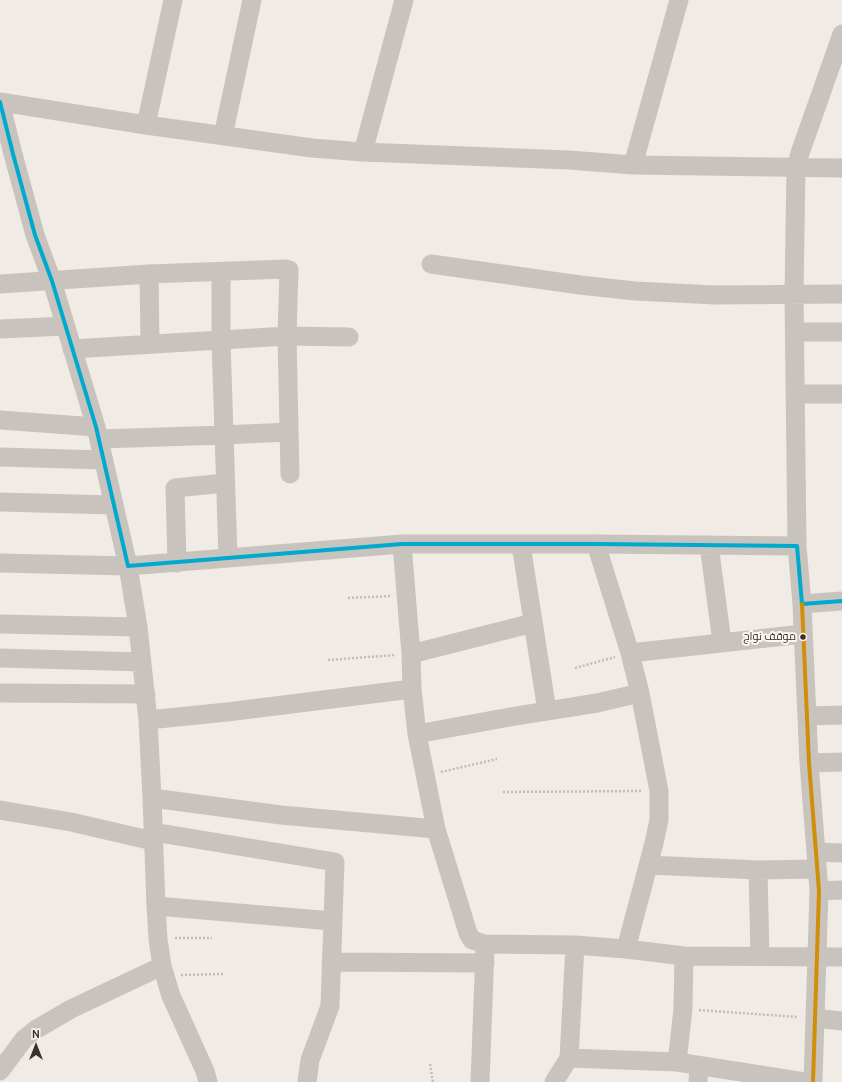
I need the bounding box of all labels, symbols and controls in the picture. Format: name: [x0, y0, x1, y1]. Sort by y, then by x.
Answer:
place label: موقف نواج: [743, 630, 796, 644]
marker: موقف نواج: [798, 632, 808, 642]
north arrow: [16, 1026, 56, 1066]
text: N: [32, 1027, 40, 1041]

